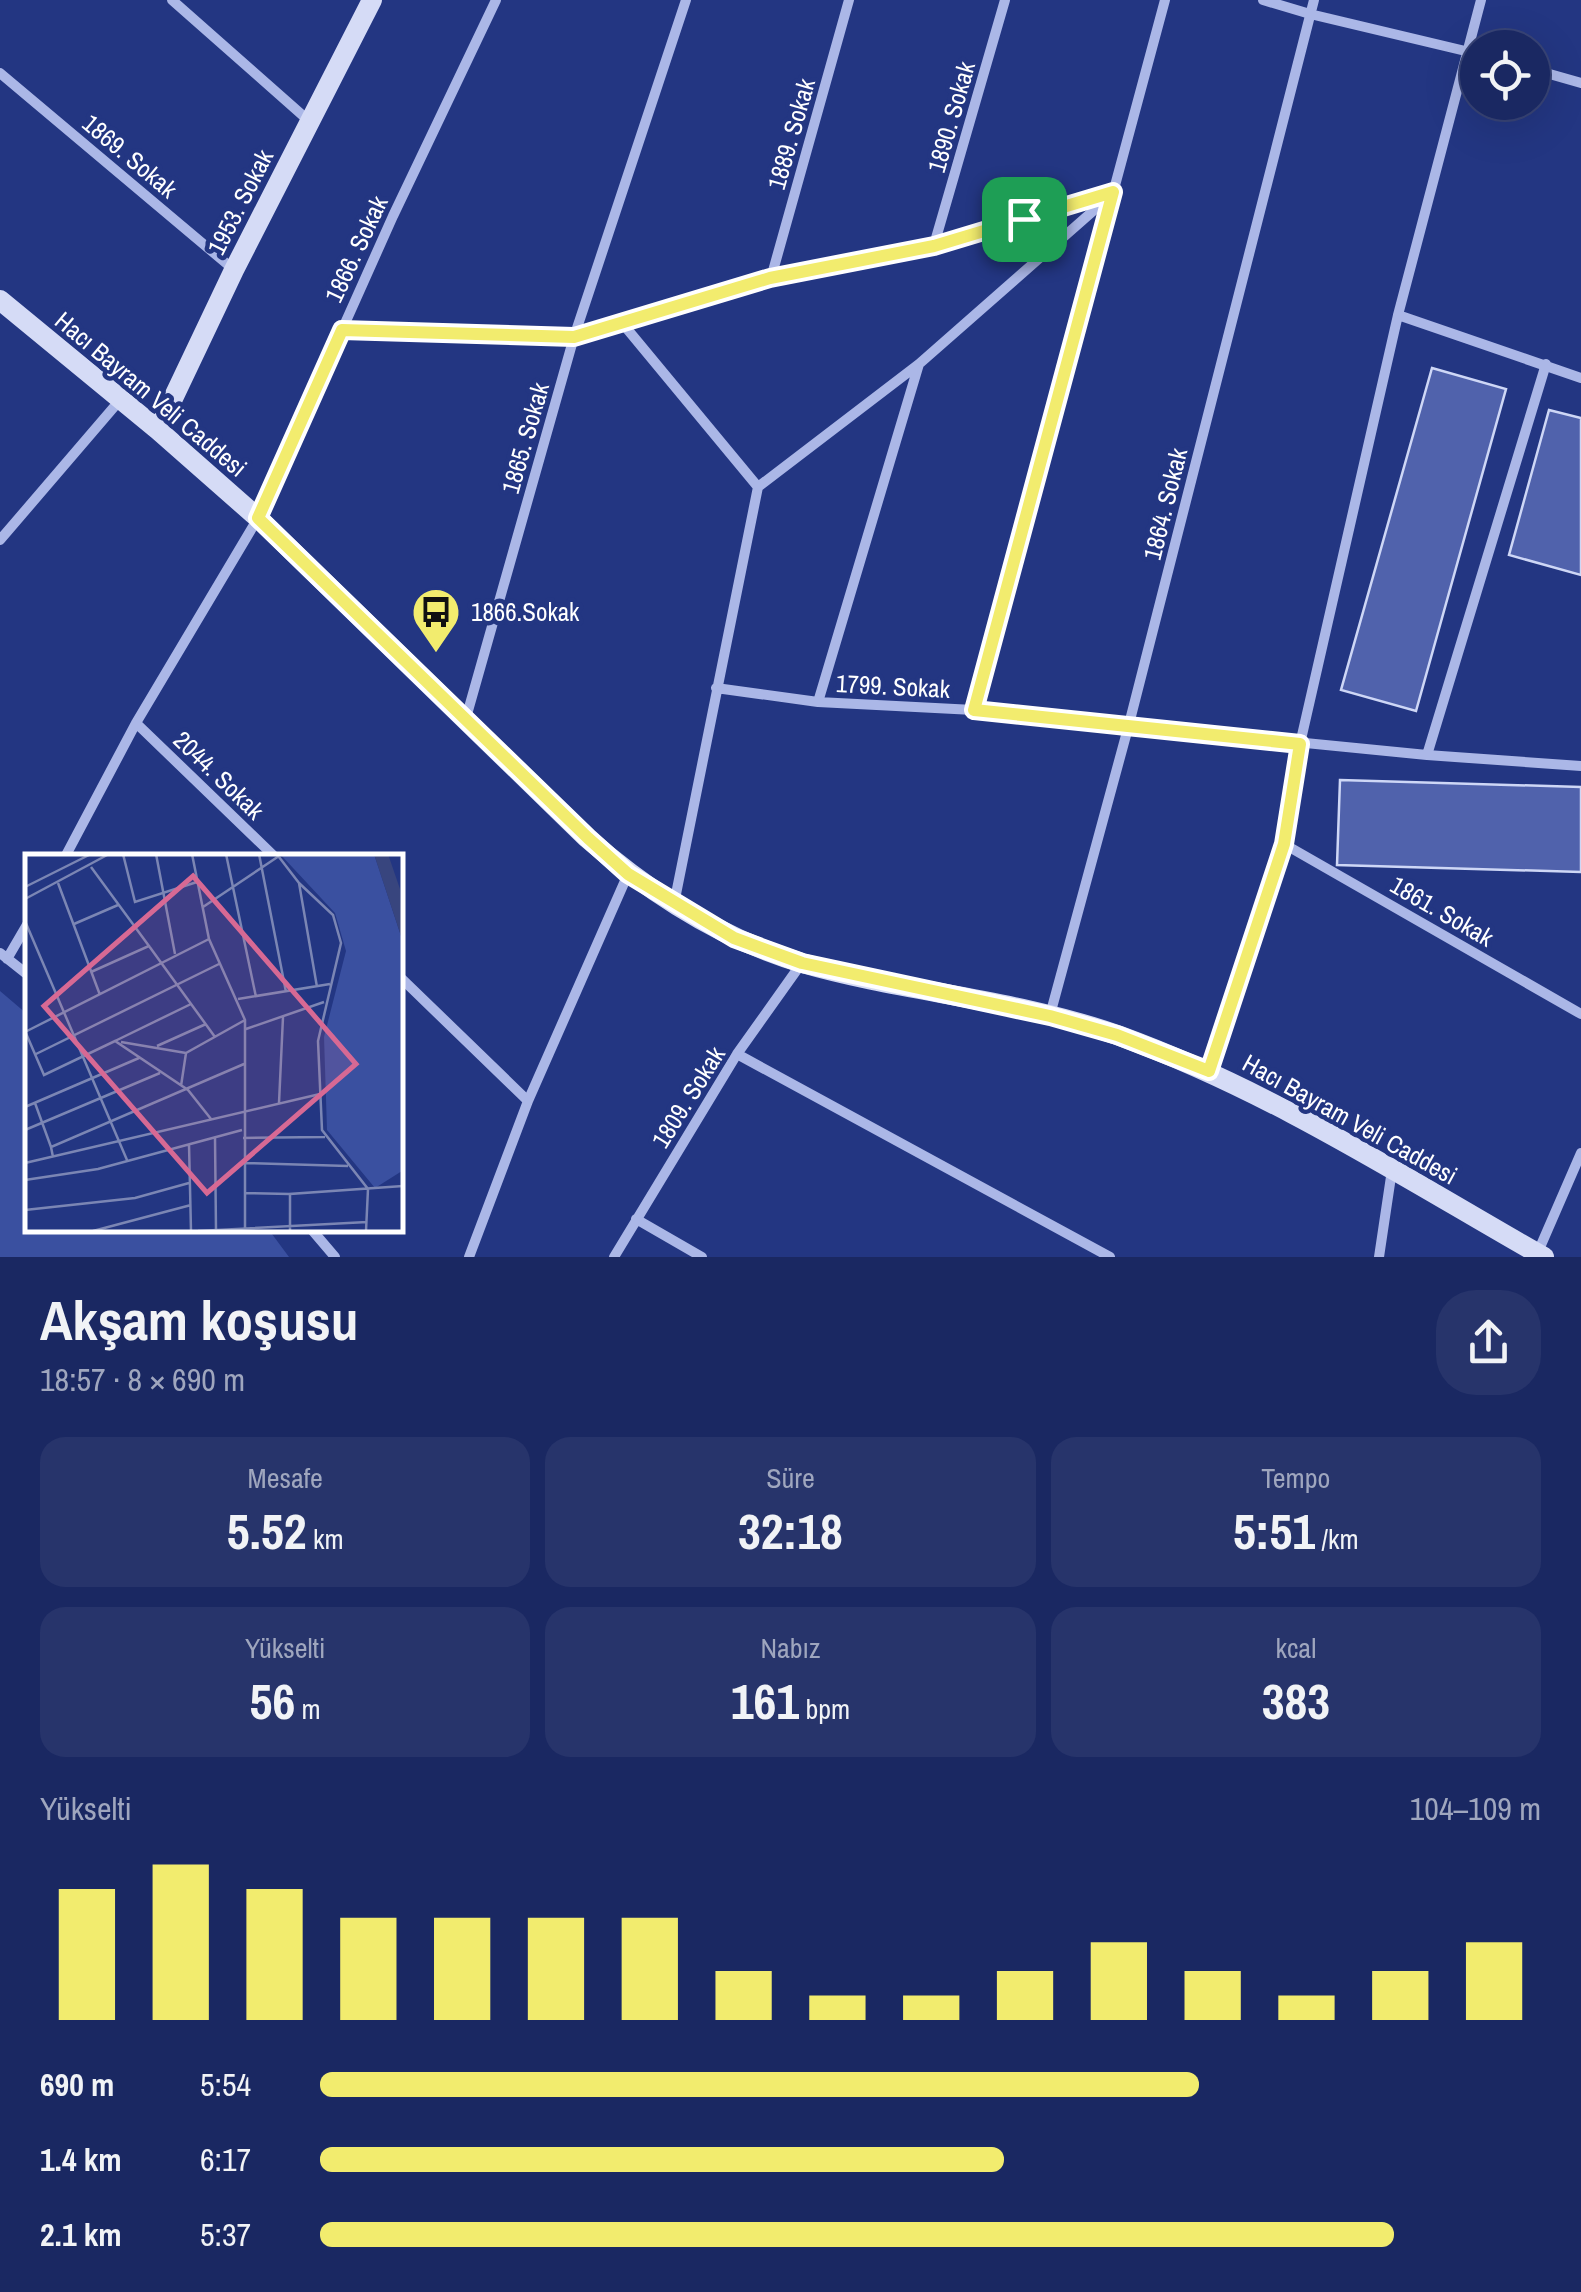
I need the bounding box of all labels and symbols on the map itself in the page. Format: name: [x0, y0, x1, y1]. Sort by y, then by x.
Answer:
street label: 1890. Sokak: [919, 57, 983, 176]
street label: 1889. Sokak: [759, 74, 823, 193]
street label: 1869. Sokak: [75, 106, 185, 206]
street label: 1953. Sokak: [199, 143, 281, 260]
pin: [982, 177, 1067, 262]
street label: 1866. Sokak: [317, 189, 396, 308]
street label: Hacı Bayram Veli Caddesi: [48, 304, 254, 484]
street label: 1865. Sokak: [493, 378, 557, 497]
street label: 1864. Sokak: [1135, 444, 1195, 563]
bus stop icon: 1866.Sokak: [410, 586, 462, 654]
place label: 1866.Sokak: [471, 595, 580, 629]
street label: 1799. Sokak: [835, 666, 952, 706]
street label: 2044. Sokak: [166, 723, 272, 827]
inset map: [25, 854, 402, 1232]
street label: 1861. Sokak: [1384, 868, 1500, 955]
street label: 1809. Sokak: [643, 1039, 733, 1154]
street label: Hacı Bayram Veli Caddesi: [1237, 1046, 1463, 1192]

